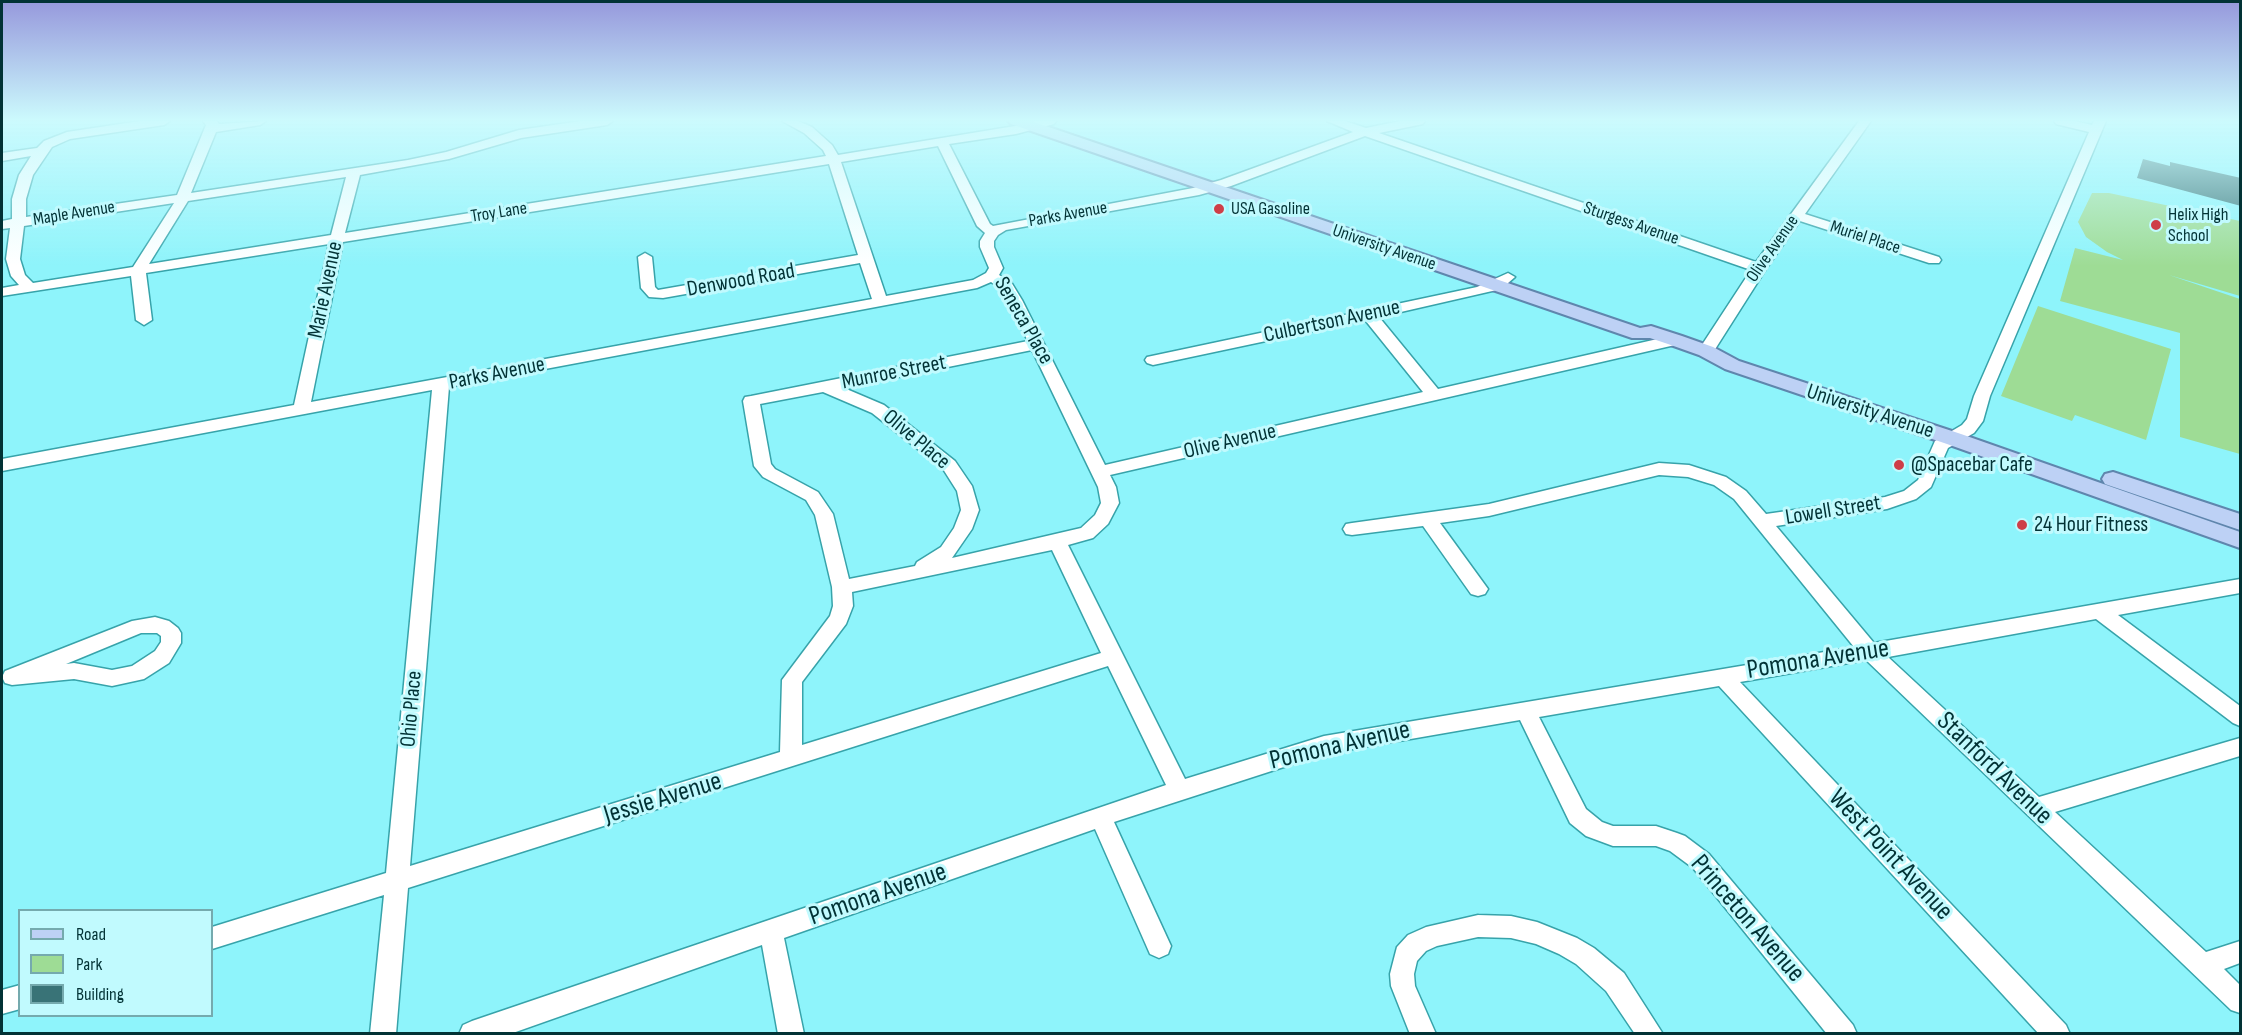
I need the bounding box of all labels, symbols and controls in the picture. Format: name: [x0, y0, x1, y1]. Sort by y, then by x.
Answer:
street label: Maple Avenue: [32, 197, 116, 231]
street label: Parks Avenue: [1027, 197, 1109, 233]
street label: Troy Lane: [469, 198, 529, 228]
place label: USA Gasoline: [1231, 198, 1310, 220]
street label: Sturgess Avenue: [1581, 198, 1681, 250]
marker: USA Gasoline: [1212, 202, 1226, 216]
place label: Helix High School: [2168, 204, 2228, 246]
street label: Olive Avenue: [1742, 211, 1804, 287]
street label: Muriel Place: [1827, 217, 1903, 259]
marker: Helix High School: [2149, 218, 2163, 232]
street label: University Avenue: [1329, 220, 1439, 276]
street label: Marie Avenue: [303, 239, 349, 341]
street label: Denwood Road: [685, 259, 797, 303]
street label: Seneca Place: [987, 273, 1059, 369]
street label: Culbertson Avenue: [1261, 295, 1403, 349]
street label: Munroe Street: [840, 350, 948, 396]
street label: Parks Avenue: [447, 352, 547, 396]
street label: University Avenue: [1803, 379, 1937, 445]
street label: Olive Place: [877, 404, 955, 476]
street label: Olive Avenue: [1181, 419, 1279, 465]
place label: @Spacebar Cafe: [1911, 452, 2033, 478]
marker: @Spacebar Cafe: [1892, 458, 1906, 472]
street label: Lowell Street: [1783, 490, 1883, 532]
place label: 24 Hour Fitness: [2034, 512, 2148, 538]
marker: 24 Hour Fitness: [2015, 518, 2029, 532]
street label: Pomona Avenue: [1745, 633, 1891, 687]
street label: Ohio Place: [396, 670, 428, 748]
street label: Stanford Avenue: [1929, 706, 2059, 832]
street label: Pomona Avenue: [1266, 714, 1414, 778]
street label: Jessie Avenue: [600, 766, 726, 832]
street label: West Point Avenue: [1821, 782, 1959, 928]
street label: Princeton Avenue: [1683, 849, 1811, 989]
street label: Pomona Avenue: [805, 856, 951, 934]
legend: [18, 909, 213, 1017]
text: Road: [76, 924, 106, 945]
text: Park: [76, 954, 102, 975]
text: Building: [76, 984, 124, 1005]

